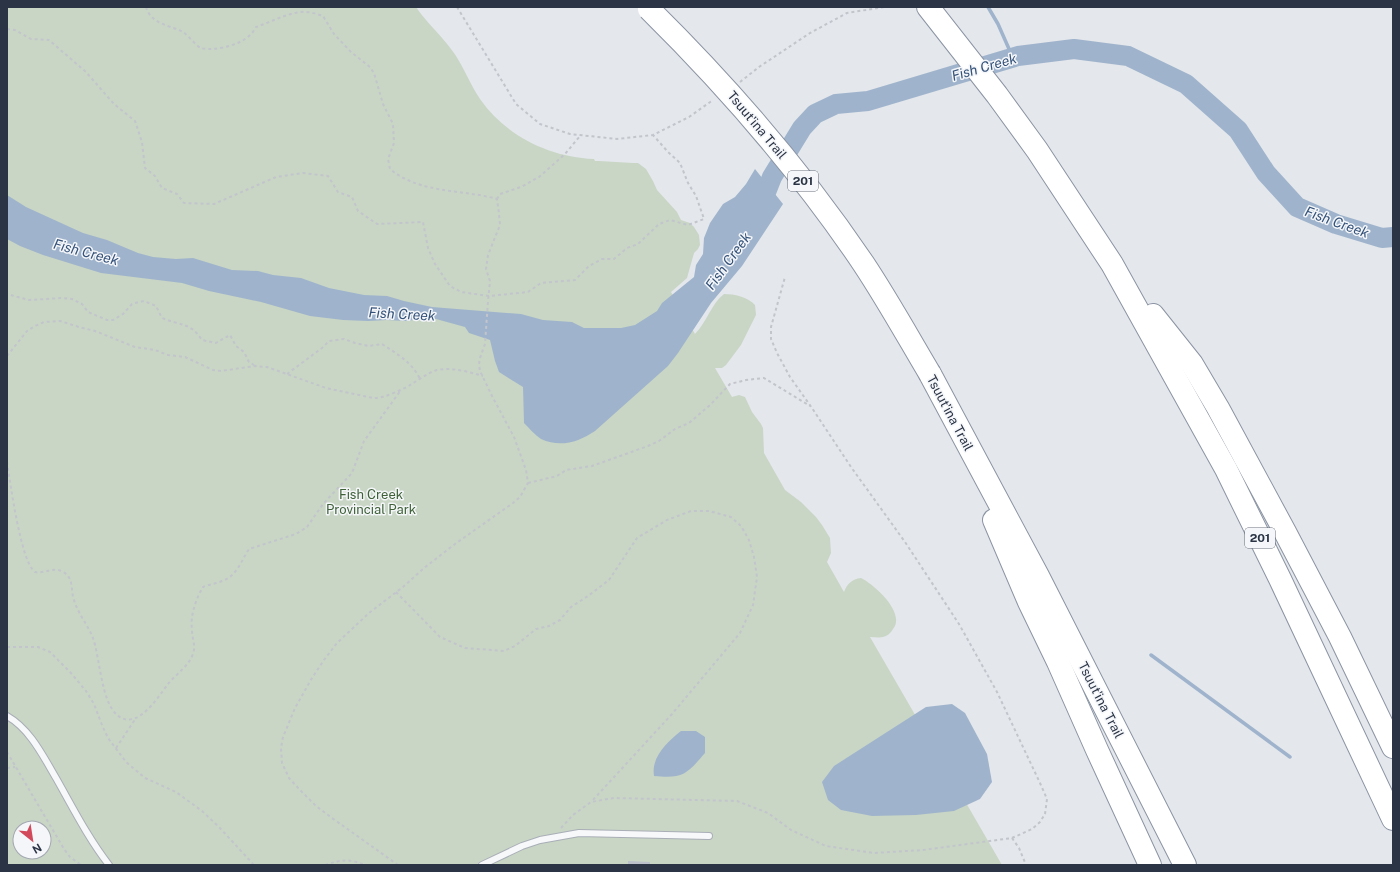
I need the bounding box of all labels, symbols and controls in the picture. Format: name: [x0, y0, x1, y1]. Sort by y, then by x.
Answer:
water label: Fish Creek: [950, 50, 1019, 84]
street label: Tsuut'ina Trail: [724, 88, 790, 162]
road number: 201: [788, 171, 818, 191]
water label: Fish Creek: [1303, 203, 1372, 241]
water label: Fish Creek: [702, 229, 754, 293]
water label: Fish Creek: [52, 236, 121, 268]
water label: Fish Creek: [368, 304, 436, 324]
street label: Tsuut'ina Trail: [924, 373, 976, 454]
park label: Fish Creek Provincial Park: [326, 487, 416, 517]
road number: 201: [1245, 528, 1275, 548]
street label: Tsuut'ina Trail: [1075, 659, 1127, 741]
north arrow: [12, 820, 52, 860]
text: N: [30, 841, 44, 856]

